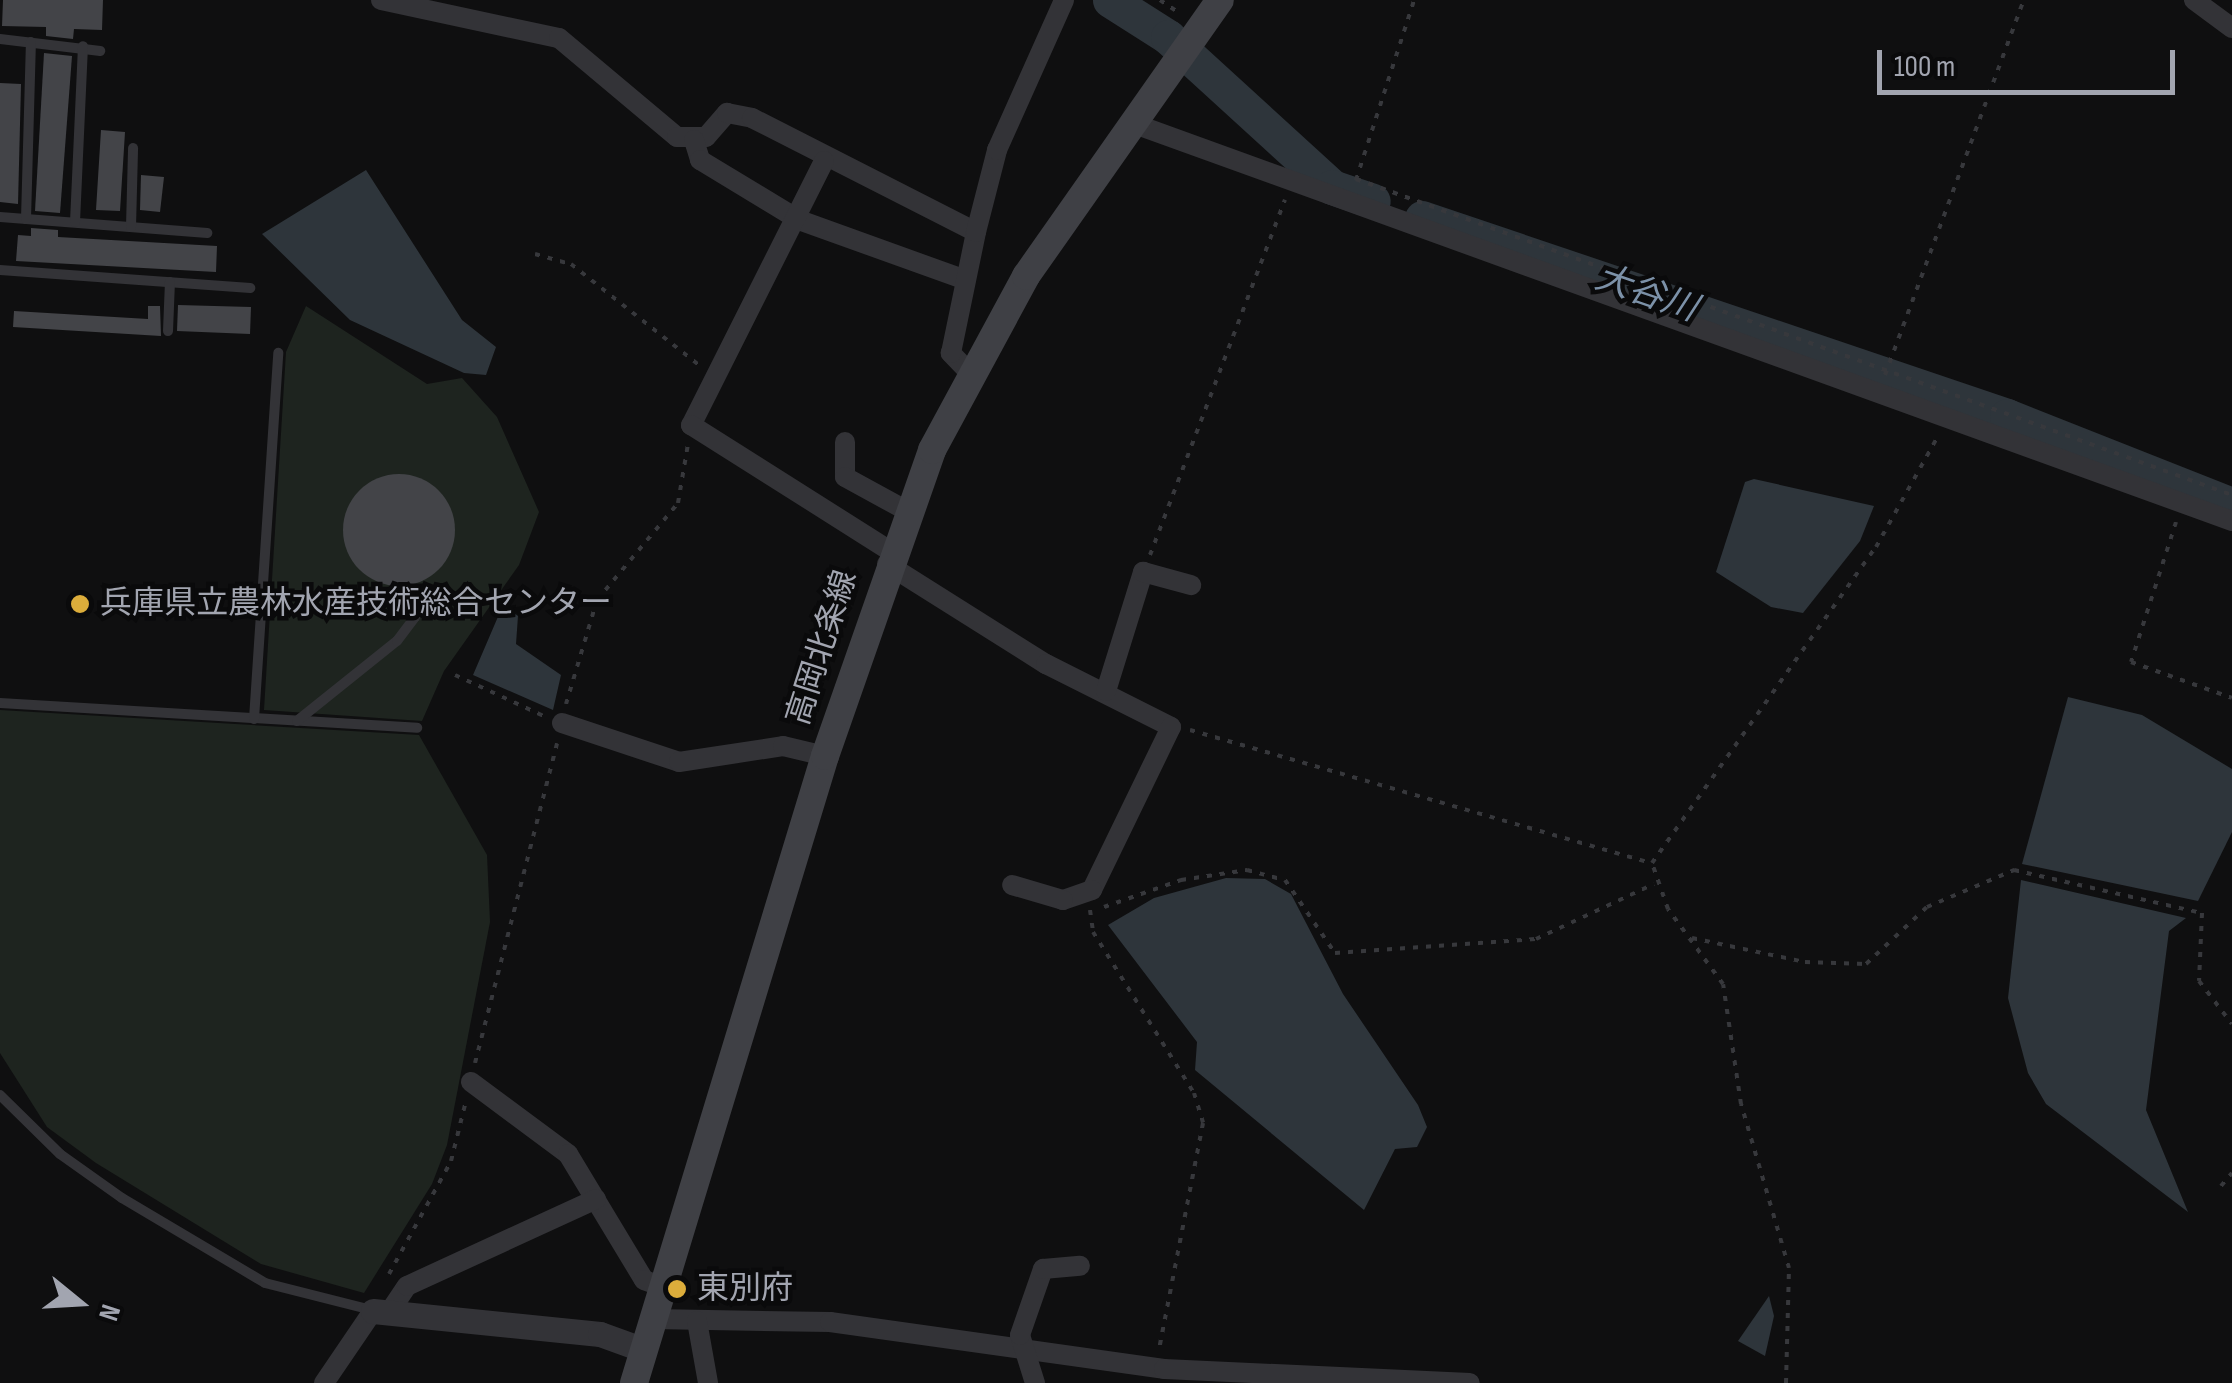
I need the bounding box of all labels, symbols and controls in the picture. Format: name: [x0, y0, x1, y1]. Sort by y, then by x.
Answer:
scale bar: [1882, 30, 2180, 92]
text: 100 m: [1894, 49, 1955, 85]
water label: 大谷川: [1590, 257, 1702, 331]
street label: 高岡北条線: [780, 566, 866, 730]
place label: 兵庫県立農林水産技術総合センター: [100, 585, 612, 623]
marker: 兵庫県立農林水産技術総合センター: [69, 593, 91, 615]
north arrow: [30, 1253, 130, 1353]
place label: 東別府: [697, 1270, 793, 1308]
marker: 東別府: [666, 1278, 688, 1300]
text: N: [91, 1300, 127, 1325]

